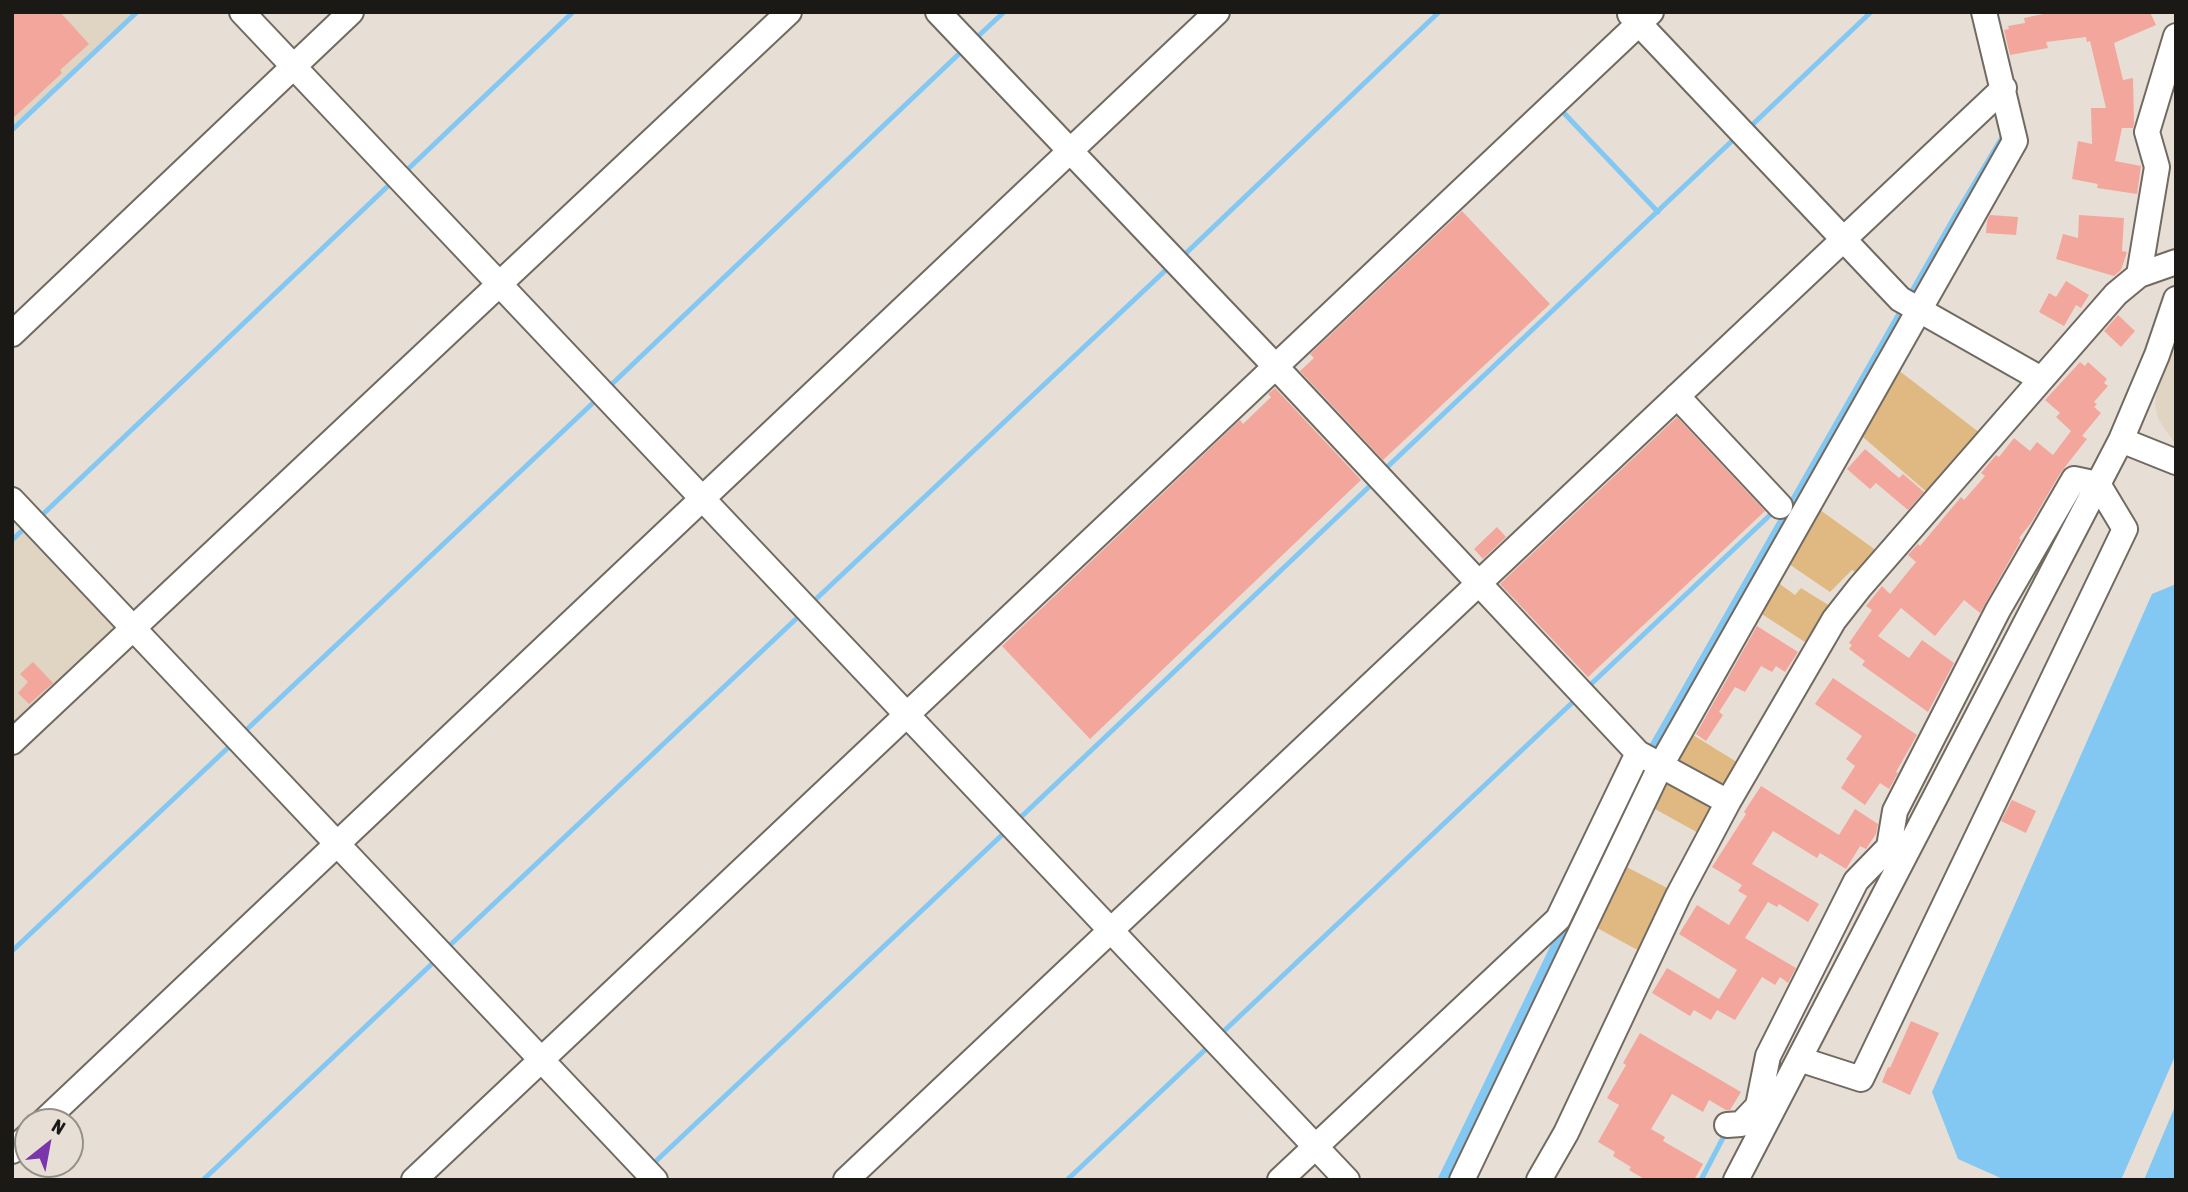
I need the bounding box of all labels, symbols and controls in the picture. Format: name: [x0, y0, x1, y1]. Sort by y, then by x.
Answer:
north arrow: [14, 1108, 84, 1178]
text: N: [48, 1114, 69, 1139]

